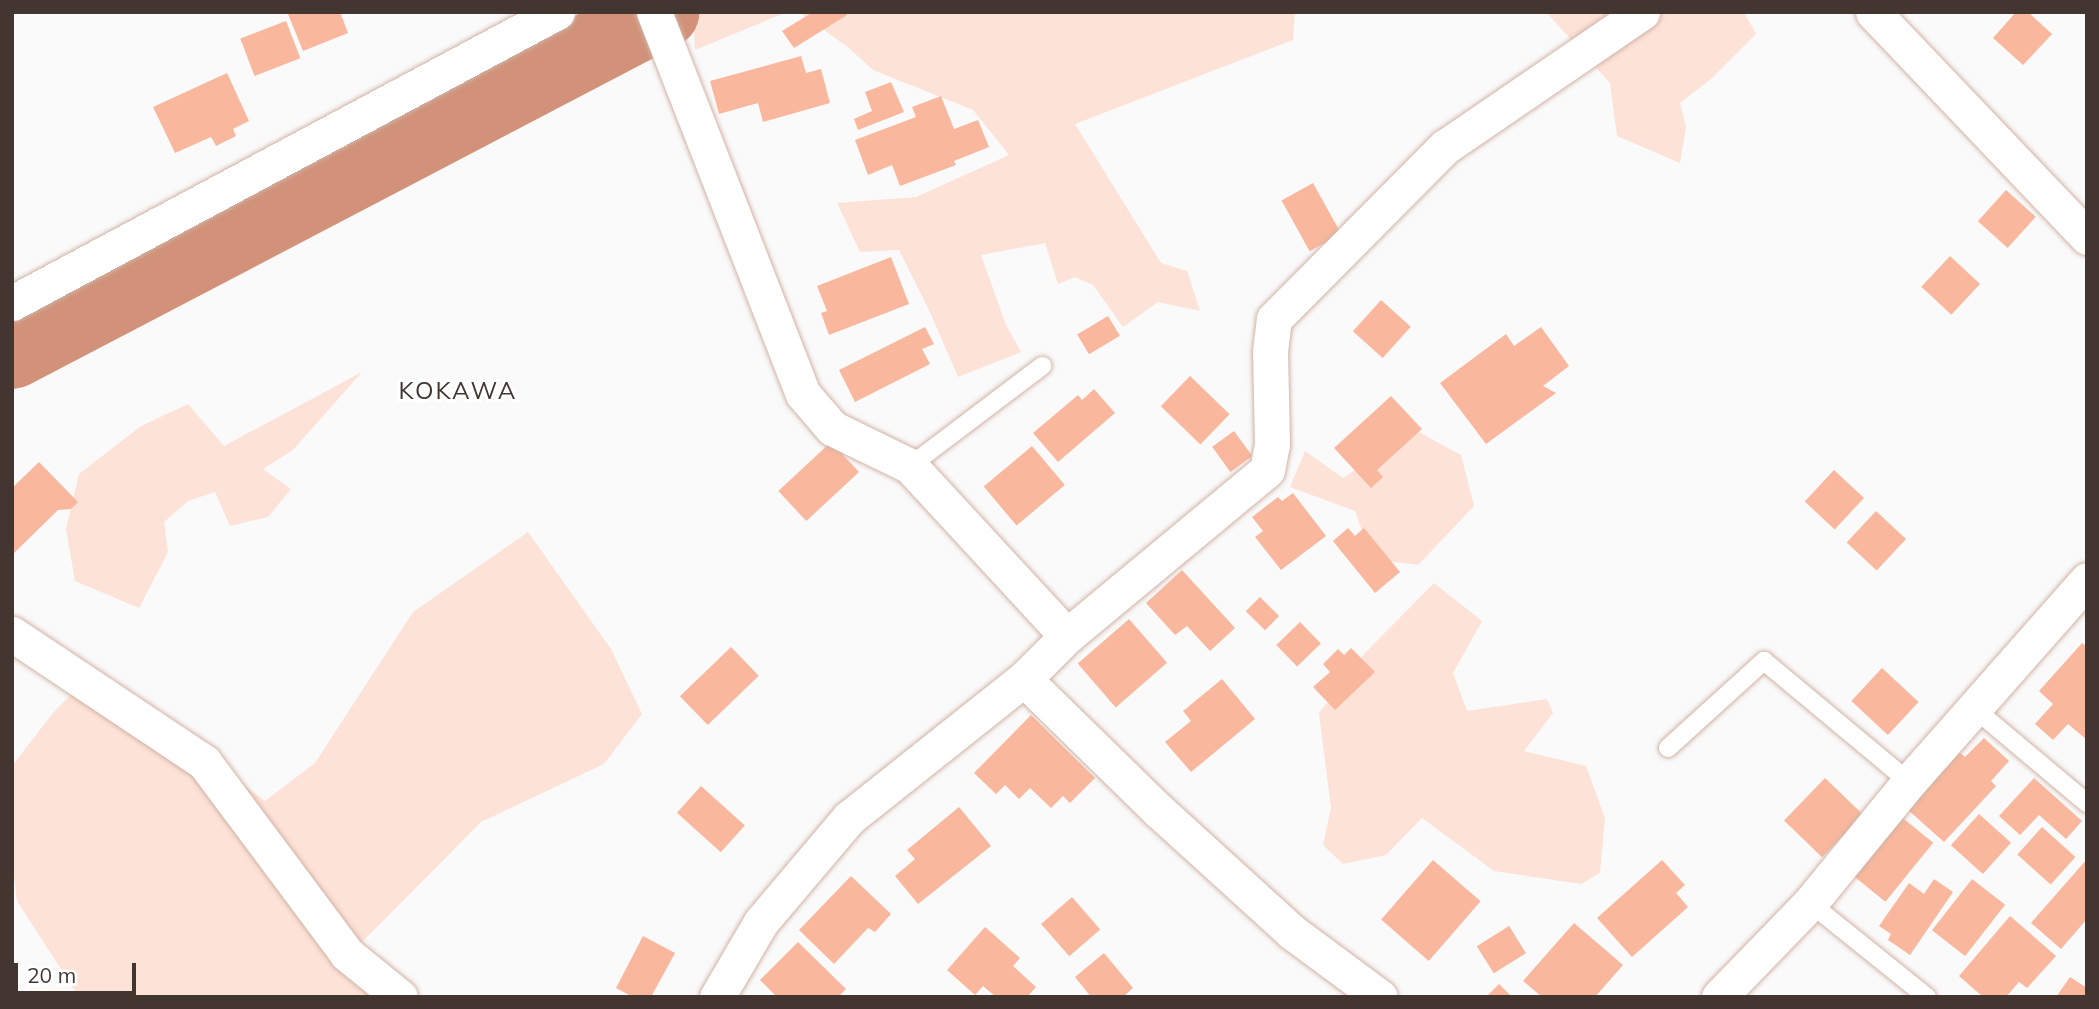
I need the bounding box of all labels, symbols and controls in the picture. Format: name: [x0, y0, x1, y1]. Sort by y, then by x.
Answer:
district label: KOKAWA: [399, 377, 517, 405]
scale bar: [18, 950, 140, 994]
text: 20 m: [27, 962, 76, 988]

